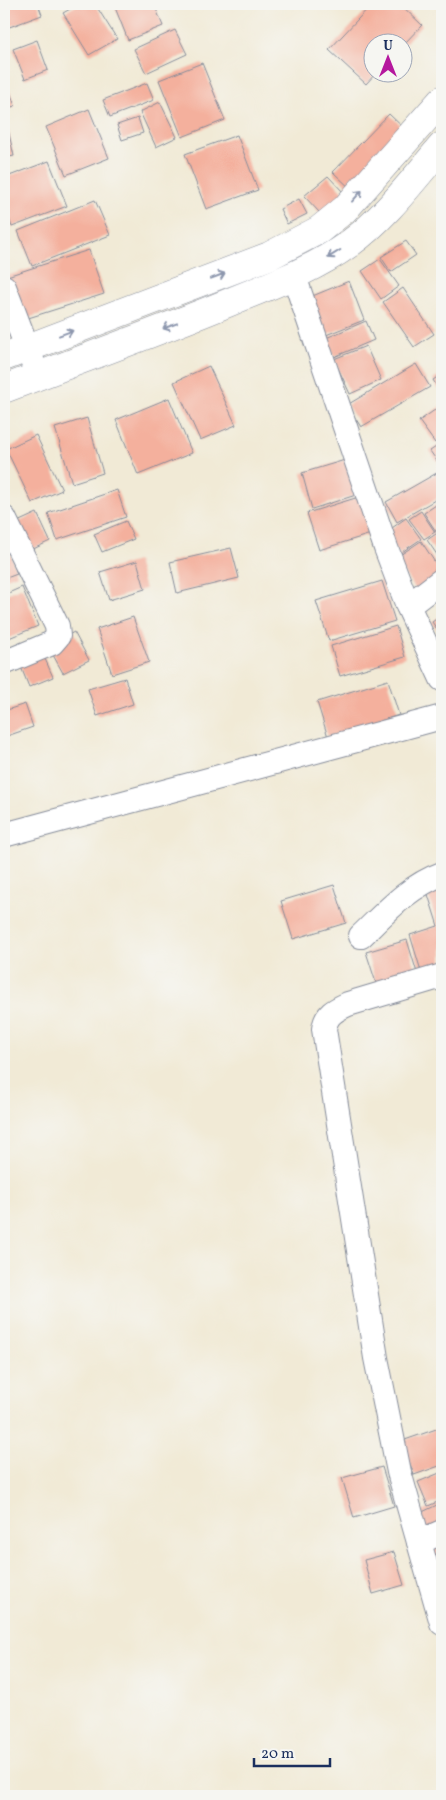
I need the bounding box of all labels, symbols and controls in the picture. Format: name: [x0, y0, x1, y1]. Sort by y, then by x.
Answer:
north arrow: [364, 32, 414, 82]
text: U: [383, 37, 393, 56]
one-way arrow: [351, 189, 362, 202]
one-way arrow: [327, 248, 341, 259]
one-way arrow: [210, 271, 225, 280]
one-way arrow: [162, 322, 178, 331]
one-way arrow: [58, 328, 73, 337]
scale bar: [254, 1735, 330, 1767]
text: 20 m: [261, 1744, 294, 1765]

